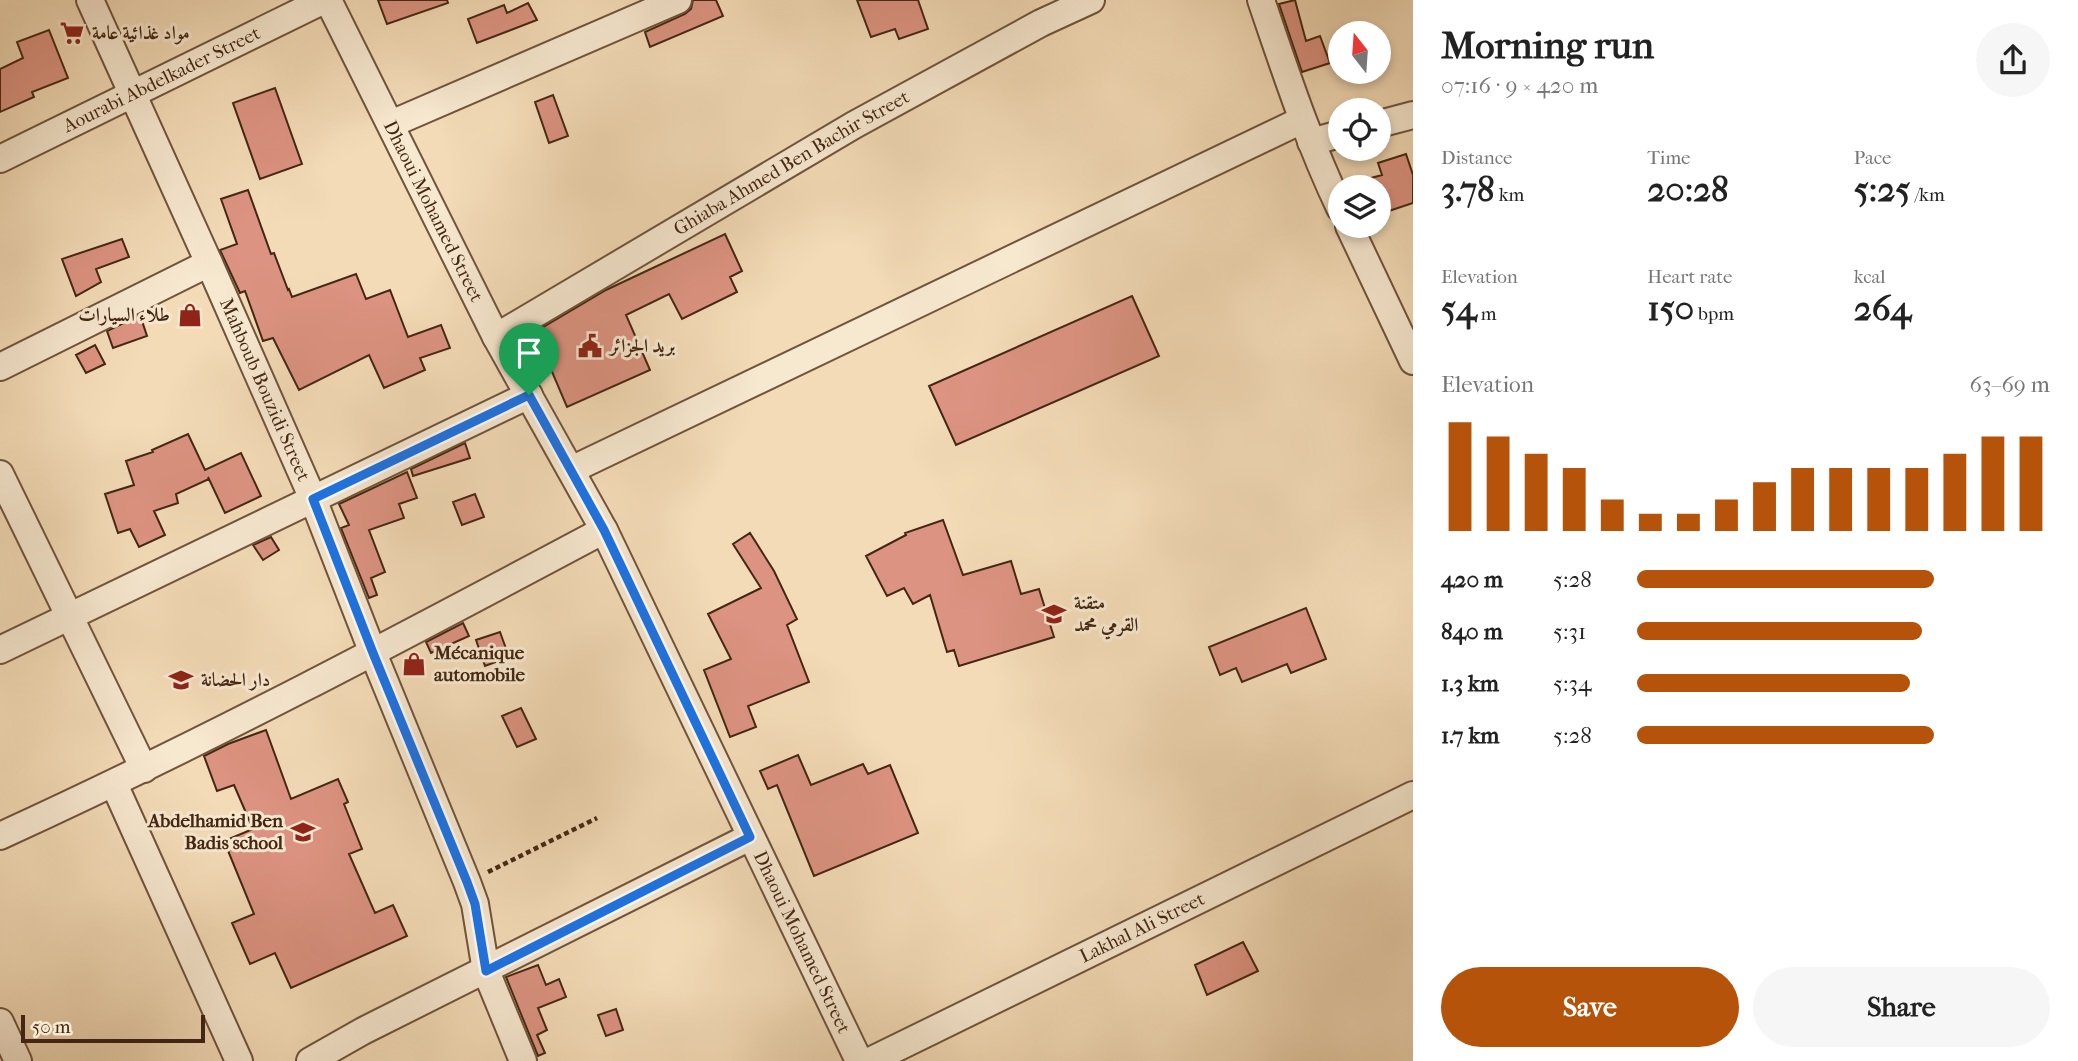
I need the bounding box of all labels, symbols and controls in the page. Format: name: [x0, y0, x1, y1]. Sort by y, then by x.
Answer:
supermarket icon: مواد غذائية عامة: [58, 19, 86, 47]
north arrow: [1328, 21, 1391, 84]
map controls: [1328, 21, 1391, 238]
street label: Aourabi Abdelkader Street: [59, 22, 264, 138]
place label: مواد غذائية عامة: [92, 22, 190, 45]
text: Morning run: [1441, 23, 1654, 68]
button: share: [1976, 23, 2050, 97]
text: 07:16 · 9 × 420 m: [1441, 72, 1598, 99]
street label: Ghiaba Ahmed Ben Bachir Street: [670, 86, 913, 240]
button: locate: [1328, 98, 1391, 161]
street label: Dhaoui Mohamed Street: [379, 117, 488, 306]
text: Distance: [1441, 147, 1512, 169]
text: Time: [1647, 147, 1691, 169]
text: Pace: [1854, 147, 1892, 169]
text: 3.78: [1441, 169, 1495, 210]
text: 20:28: [1647, 169, 1729, 210]
text: 5:25: [1854, 169, 1910, 210]
button: layers: [1328, 175, 1391, 238]
text: km: [1495, 184, 1524, 206]
text: /km: [1910, 184, 1945, 206]
text: Elevation: [1441, 266, 1518, 288]
text: Heart rate: [1647, 266, 1732, 288]
text: kcal: [1854, 266, 1886, 288]
text: 54: [1441, 288, 1477, 329]
text: 150: [1647, 288, 1694, 329]
text: 264: [1854, 288, 1911, 329]
street label: Mahboub Bouzidi Street: [215, 295, 315, 485]
shop icon: طلاء السيارات: [176, 301, 204, 329]
text: m: [1477, 303, 1497, 325]
text: bpm: [1694, 303, 1734, 325]
place label: طلاء السيارات: [78, 304, 170, 326]
pin: [499, 323, 559, 395]
public building icon: بريد الجزائر: [576, 332, 604, 360]
icon: arrive: [510, 334, 548, 372]
place label: بريد الجزائر: [608, 335, 676, 358]
text: Elevation: [1441, 371, 1534, 398]
text: 63–69 m: [1970, 371, 2050, 398]
text: 420 m: [1441, 566, 1503, 593]
text: 5:28: [1553, 566, 1592, 593]
place label: متقنة القرمي محمد: [1074, 592, 1138, 640]
school or university icon: متقنة القرمي محمد: [1040, 600, 1068, 628]
text: 840 m: [1441, 618, 1503, 645]
text: 5:31: [1553, 618, 1586, 645]
place label: Mécanique automobile: [433, 642, 526, 686]
shop icon: Mécanique automobile: [400, 650, 428, 678]
school or university icon: دار الحضانة: [167, 666, 195, 694]
place label: دار الحضانة: [201, 669, 270, 691]
text: 1.3 km: [1441, 670, 1499, 697]
text: 5:34: [1553, 670, 1592, 697]
text: 1.7 km: [1441, 722, 1499, 749]
text: 5:28: [1553, 722, 1592, 749]
place label: Abdelhamid Ben Badis school: [147, 810, 284, 854]
school or university icon: Abdelhamid Ben Badis school: [289, 818, 317, 846]
street label: Dhaoui Mohamed Street: [749, 847, 855, 1037]
street label: Lakhal Ali Street: [1076, 888, 1208, 968]
button: Save: [1441, 967, 1739, 1047]
button: Share: [1753, 967, 2050, 1047]
scale bar: [21, 1012, 205, 1044]
text: 50 m: [32, 1016, 71, 1038]

